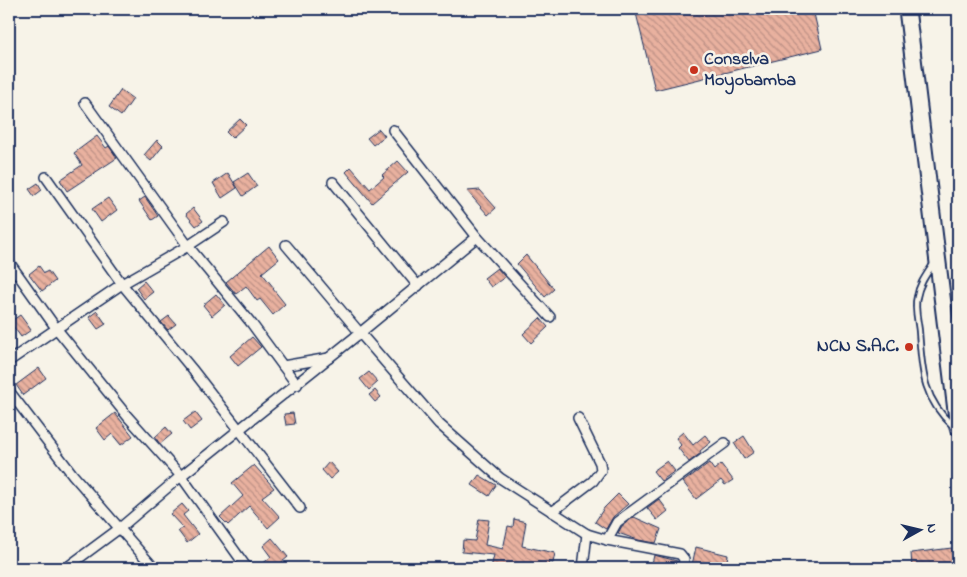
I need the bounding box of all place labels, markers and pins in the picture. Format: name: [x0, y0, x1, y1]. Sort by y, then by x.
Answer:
place label: Conselva Moyobamba: [704, 47, 796, 95]
marker: Conselva Moyobamba: [688, 64, 700, 76]
place label: NCN S.A.C.: [817, 334, 899, 360]
marker: NCN S.A.C.: [903, 341, 915, 353]

